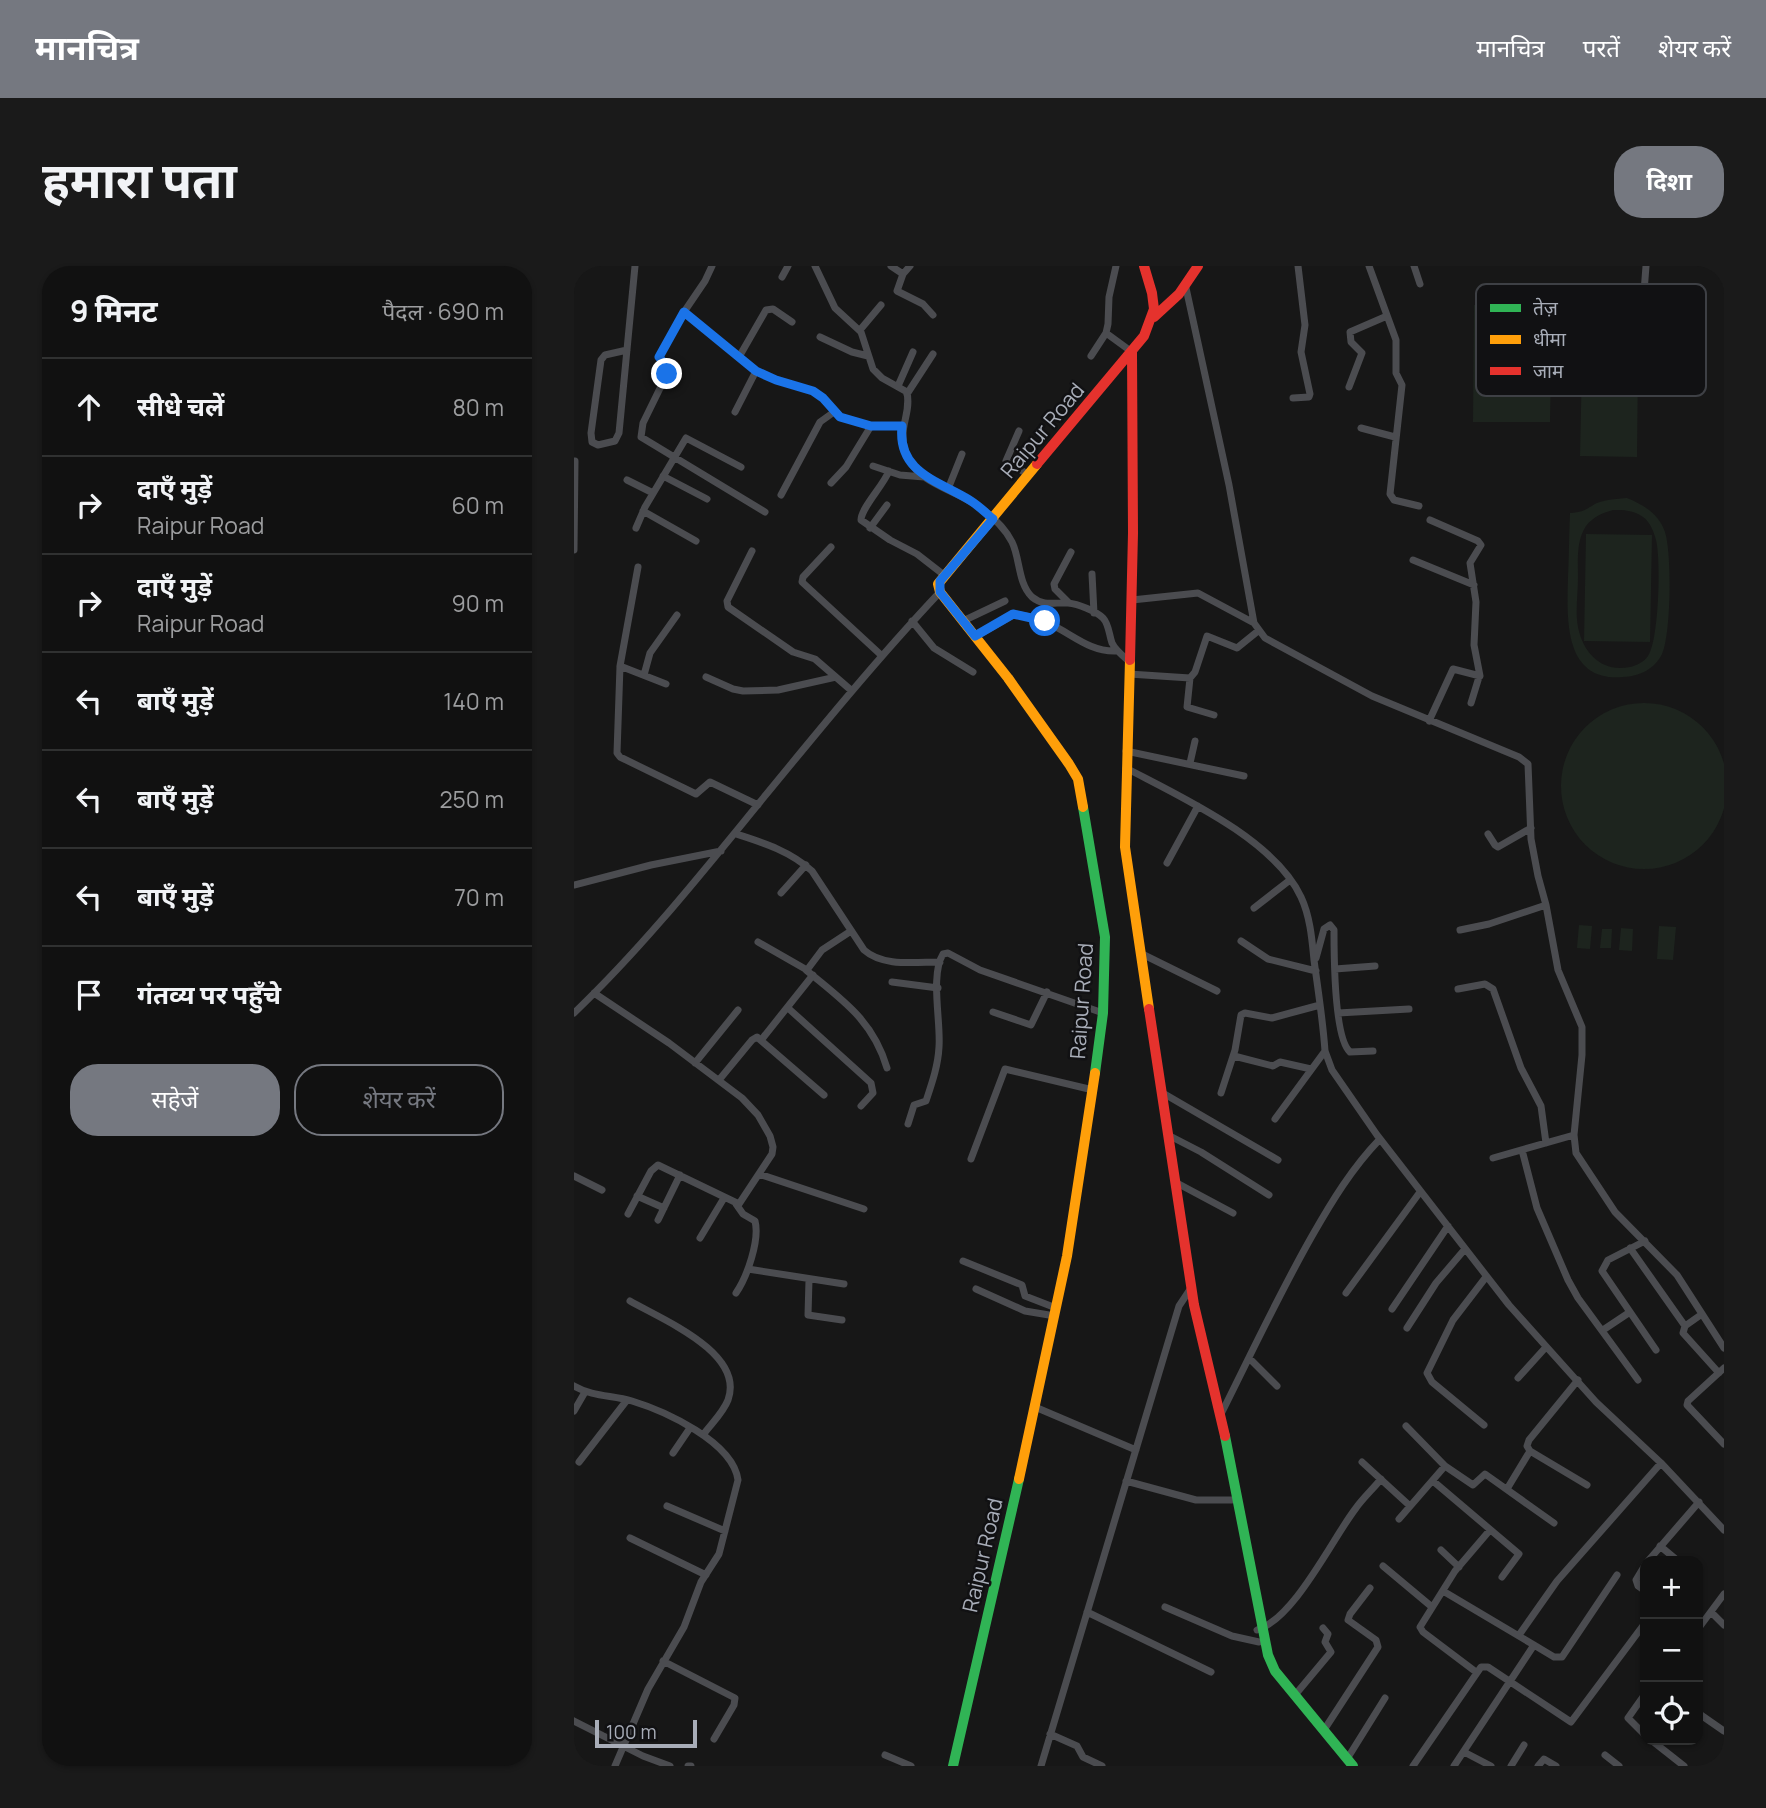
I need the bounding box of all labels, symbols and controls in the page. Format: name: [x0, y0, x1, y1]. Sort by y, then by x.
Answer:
text: मानचित्र: [35, 25, 139, 70]
text: मानचित्र: [1476, 31, 1545, 64]
text: परतें: [1583, 31, 1620, 64]
text: शेयर करें: [1658, 31, 1731, 64]
text: हमारा पता: [42, 146, 237, 213]
button: दिशा: [1614, 146, 1724, 218]
legend: [1476, 284, 1706, 396]
text: 9 मिनट: [70, 290, 158, 331]
text: पैदल · 690 m: [382, 295, 504, 327]
text: तेज़: [1533, 295, 1559, 321]
text: धीमा: [1533, 326, 1567, 352]
route end: [651, 358, 682, 389]
text: जाम: [1533, 358, 1564, 384]
street label: Raipur Road: [994, 376, 1090, 484]
icon: ahead: [70, 388, 108, 426]
text: सीधे चलें: [137, 388, 224, 424]
text: 80 m: [453, 391, 504, 423]
text: दाएँ मुड़ें: [137, 470, 212, 506]
icon: right: [70, 486, 108, 524]
text: 60 m: [452, 489, 504, 521]
text: Raipur Road: [137, 509, 264, 541]
text: दाएँ मुड़ें: [137, 568, 212, 604]
icon: right: [70, 584, 108, 622]
text: 90 m: [452, 587, 504, 619]
route start: [1029, 605, 1060, 636]
text: Raipur Road: [137, 607, 264, 639]
icon: left: [70, 682, 108, 720]
text: बाएँ मुड़ें: [137, 682, 214, 718]
text: 140 m: [443, 685, 504, 717]
icon: left: [70, 780, 108, 818]
text: बाएँ मुड़ें: [137, 780, 214, 816]
text: 250 m: [439, 783, 504, 815]
icon: left: [70, 878, 108, 916]
text: बाएँ मुड़ें: [137, 878, 214, 914]
text: 70 m: [454, 881, 504, 913]
street label: Raipur Road: [1063, 942, 1099, 1060]
icon: arrive: [70, 976, 108, 1014]
text: गंतव्य पर पहुँचे: [137, 976, 281, 1012]
button: सहेजें: [70, 1064, 280, 1136]
button: शेयर करें: [294, 1064, 504, 1136]
street label: Raipur Road: [955, 1495, 1009, 1615]
map controls: [1640, 1556, 1703, 1745]
button: +: [1640, 1556, 1703, 1619]
button: −: [1640, 1619, 1703, 1682]
button: locate: [1640, 1682, 1703, 1745]
scale bar: [595, 1717, 696, 1749]
text: 100 m: [606, 1719, 657, 1745]

